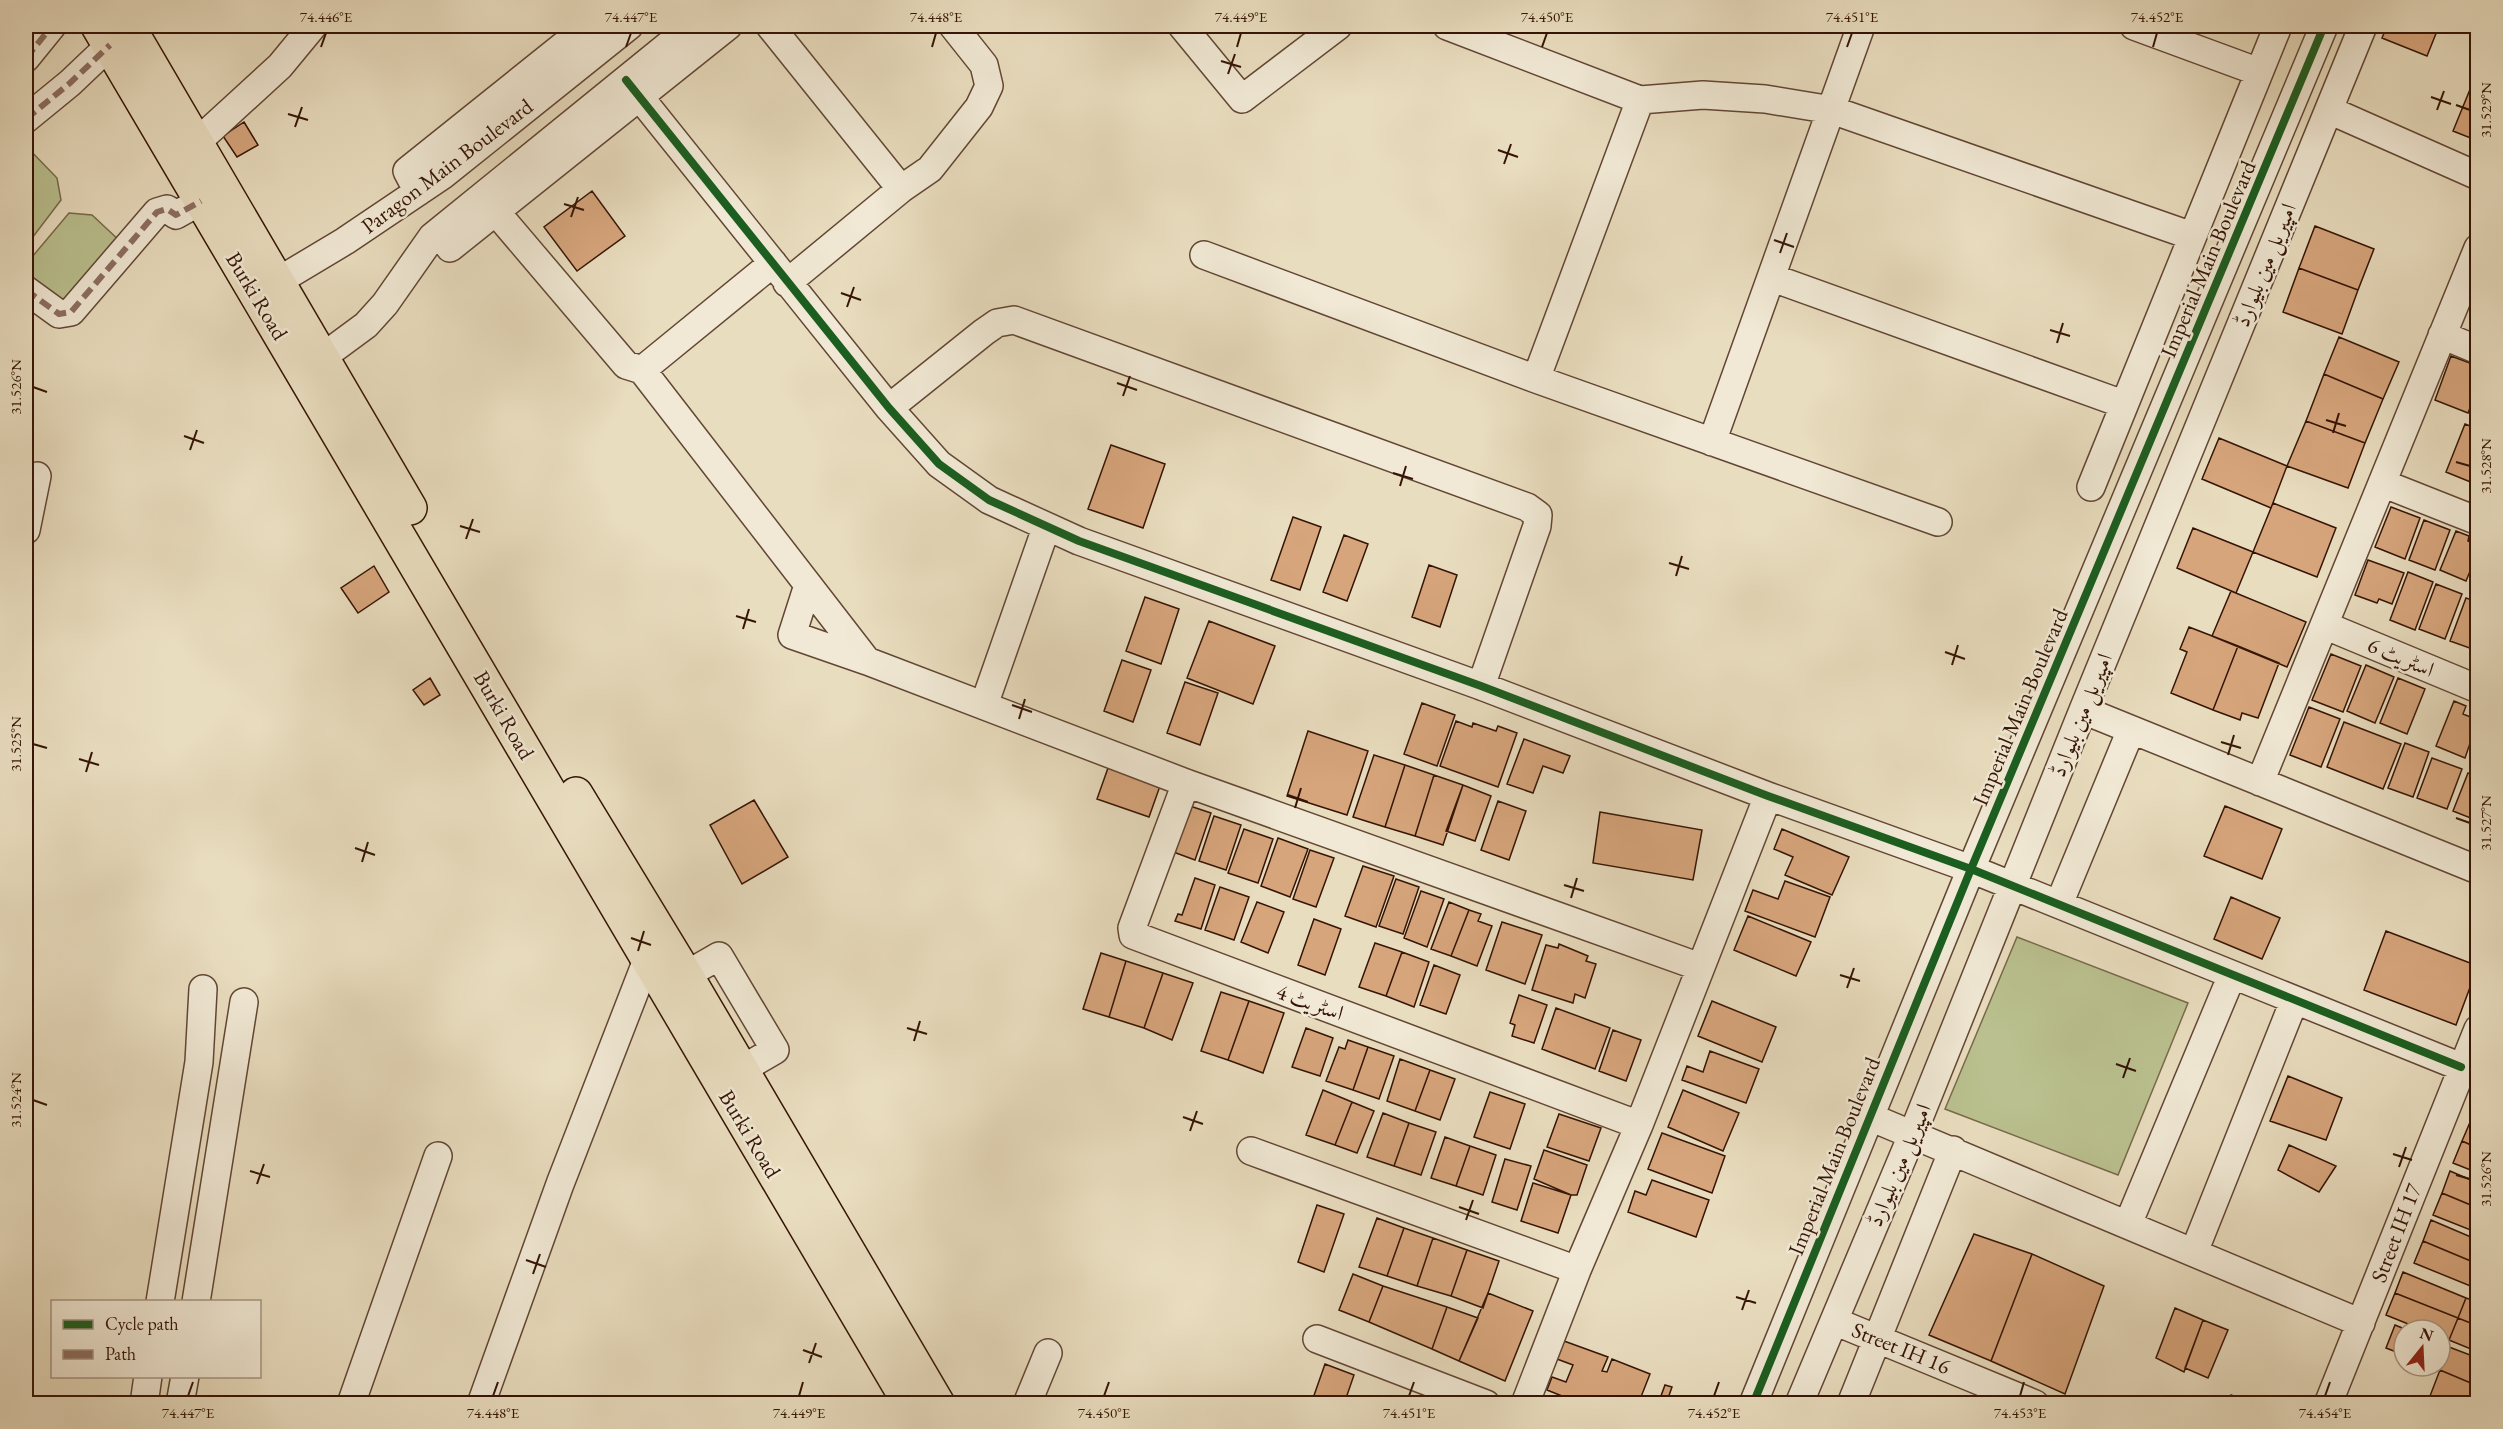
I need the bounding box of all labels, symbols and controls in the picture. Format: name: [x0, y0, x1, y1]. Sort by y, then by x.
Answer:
text: 74.446°E: [300, 7, 353, 26]
text: 74.447°E: [605, 7, 658, 26]
text: 74.448°E: [910, 7, 963, 26]
text: 74.449°E: [1215, 7, 1268, 26]
text: 74.450°E: [1521, 7, 1574, 26]
text: 74.451°E: [1826, 7, 1879, 26]
text: 74.452°E: [2131, 7, 2184, 26]
text: 31.529°N: [2476, 82, 2495, 138]
street label: Paragon Main Boulevard: [355, 91, 539, 240]
street label: Imperial Main Boulevard: [2153, 155, 2263, 362]
street label: امپیریل مین بلیوارڈ: [2227, 199, 2304, 331]
street label: Burki Road: [219, 247, 295, 346]
text: 31.526°N: [6, 359, 25, 415]
text: 31.528°N: [2476, 438, 2495, 494]
street label: Imperial Main Boulevard: [1965, 603, 2075, 810]
street label: اسٹریٹ 6: [2363, 630, 2439, 684]
street label: امپیریل مین بلیوارڈ: [2043, 649, 2120, 781]
street label: Burki Road: [467, 665, 541, 765]
text: 31.525°N: [6, 716, 25, 772]
text: 31.527°N: [2476, 795, 2495, 851]
street label: اسٹریٹ 4: [1272, 976, 1348, 1028]
street label: Imperial Main Boulevard: [1781, 1052, 1887, 1259]
text: 31.524°N: [6, 1072, 25, 1128]
street label: Burki Road: [712, 1085, 788, 1184]
street label: امپیریل مین بلیوارڈ: [1860, 1099, 1939, 1231]
text: 31.526°N: [2476, 1151, 2495, 1207]
street label: Street IH 17: [2364, 1179, 2428, 1287]
legend: [51, 1300, 261, 1378]
text: Cycle path: [105, 1312, 179, 1335]
street label: Street IH 16: [1848, 1315, 1955, 1381]
north arrow: [2392, 1318, 2452, 1378]
text: N: [2417, 1322, 2436, 1346]
text: Path: [105, 1342, 136, 1365]
text: 74.447°E: [162, 1403, 215, 1422]
text: 74.448°E: [467, 1403, 520, 1422]
text: 74.449°E: [773, 1403, 826, 1422]
text: 74.450°E: [1078, 1403, 1131, 1422]
text: 74.451°E: [1383, 1403, 1436, 1422]
text: 74.452°E: [1688, 1403, 1741, 1422]
text: 74.453°E: [1994, 1403, 2047, 1422]
text: 74.454°E: [2299, 1403, 2352, 1422]

